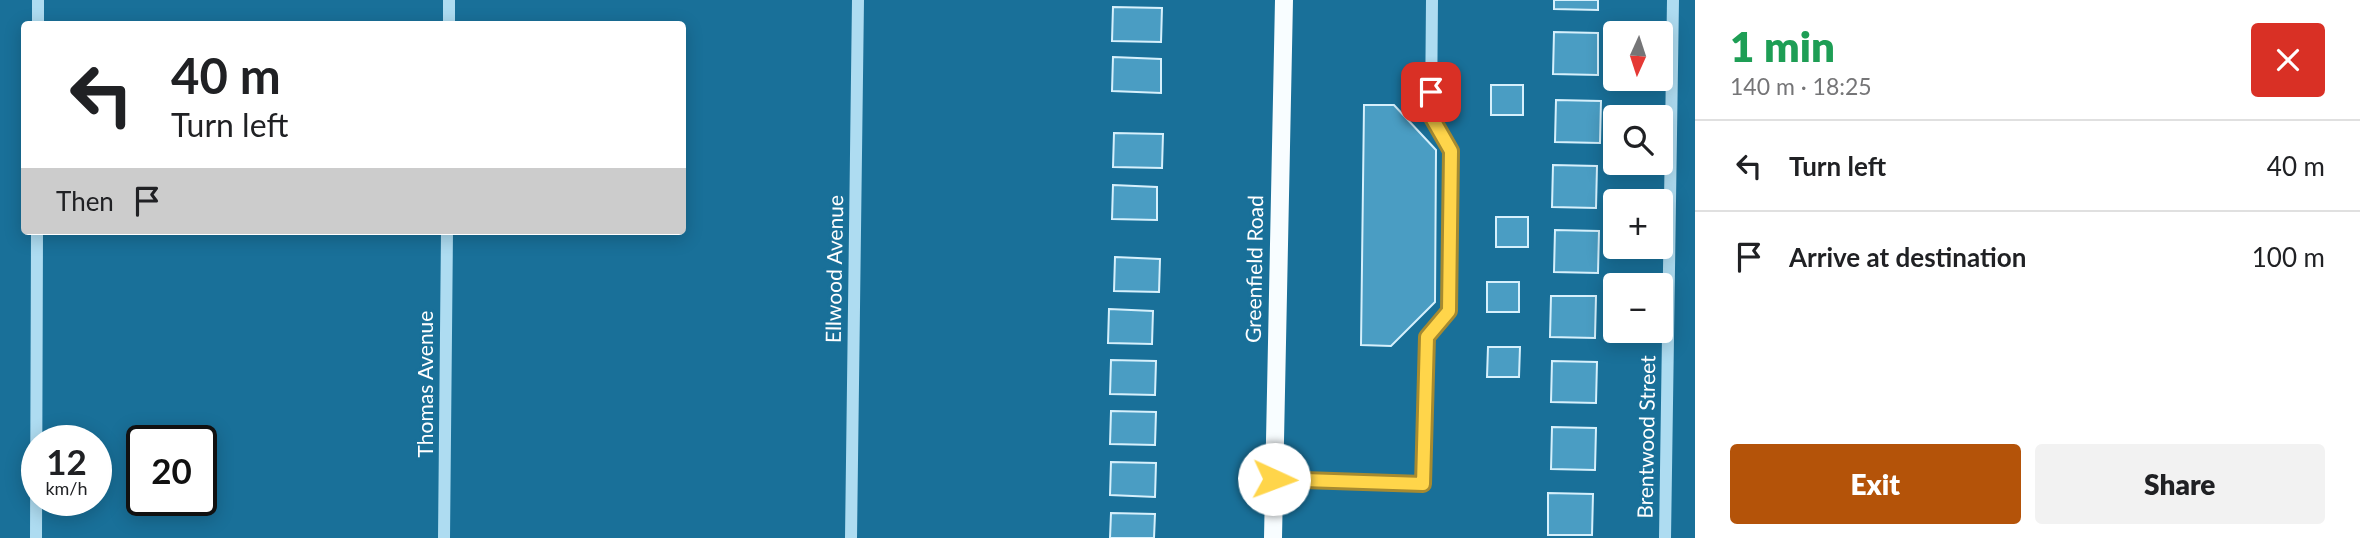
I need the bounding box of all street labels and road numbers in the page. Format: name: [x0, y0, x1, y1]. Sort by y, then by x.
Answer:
street label: Ellwood Avenue: [820, 195, 847, 343]
street label: Greenfield Road: [1240, 195, 1267, 343]
street label: Thomas Avenue: [412, 311, 437, 457]
street label: Brentwood Street: [1632, 355, 1659, 519]

